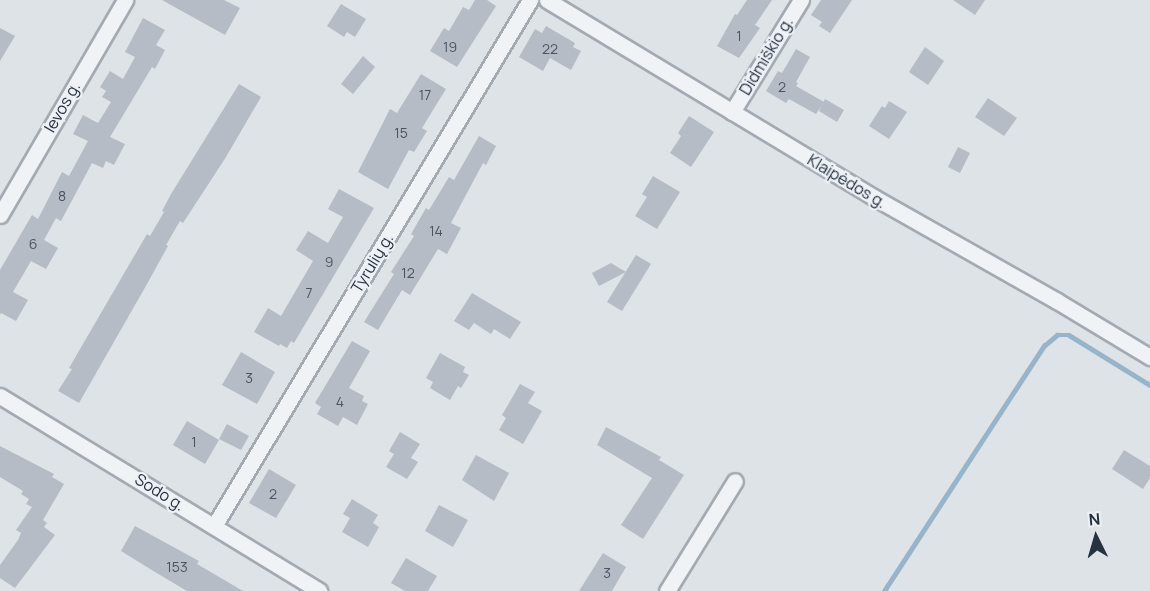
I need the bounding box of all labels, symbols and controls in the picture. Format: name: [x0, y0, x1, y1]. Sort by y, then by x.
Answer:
street label: Didmiškio g.: [735, 14, 797, 98]
house number: 1: [736, 28, 742, 44]
house number: 19: [443, 39, 457, 55]
house number: 22: [542, 41, 558, 57]
street label: Ievos g.: [40, 78, 84, 136]
house number: 2: [778, 79, 786, 95]
house number: 17: [419, 87, 431, 103]
house number: 15: [394, 125, 408, 141]
street label: Klaipėdos g.: [804, 150, 890, 212]
house number: 8: [58, 188, 66, 204]
house number: 14: [429, 223, 443, 239]
street label: Tyrulių g.: [347, 230, 397, 296]
house number: 6: [29, 236, 37, 252]
house number: 9: [325, 254, 333, 270]
house number: 12: [401, 265, 415, 281]
house number: 7: [305, 285, 313, 301]
house number: 3: [245, 370, 253, 386]
house number: 4: [336, 394, 344, 410]
house number: 1: [191, 434, 197, 450]
street label: Sodo g.: [132, 469, 188, 515]
house number: 2: [269, 486, 277, 502]
north arrow: [1066, 507, 1126, 567]
text: N: [1088, 508, 1101, 531]
house number: 153: [166, 559, 188, 575]
house number: 3: [603, 565, 611, 581]

